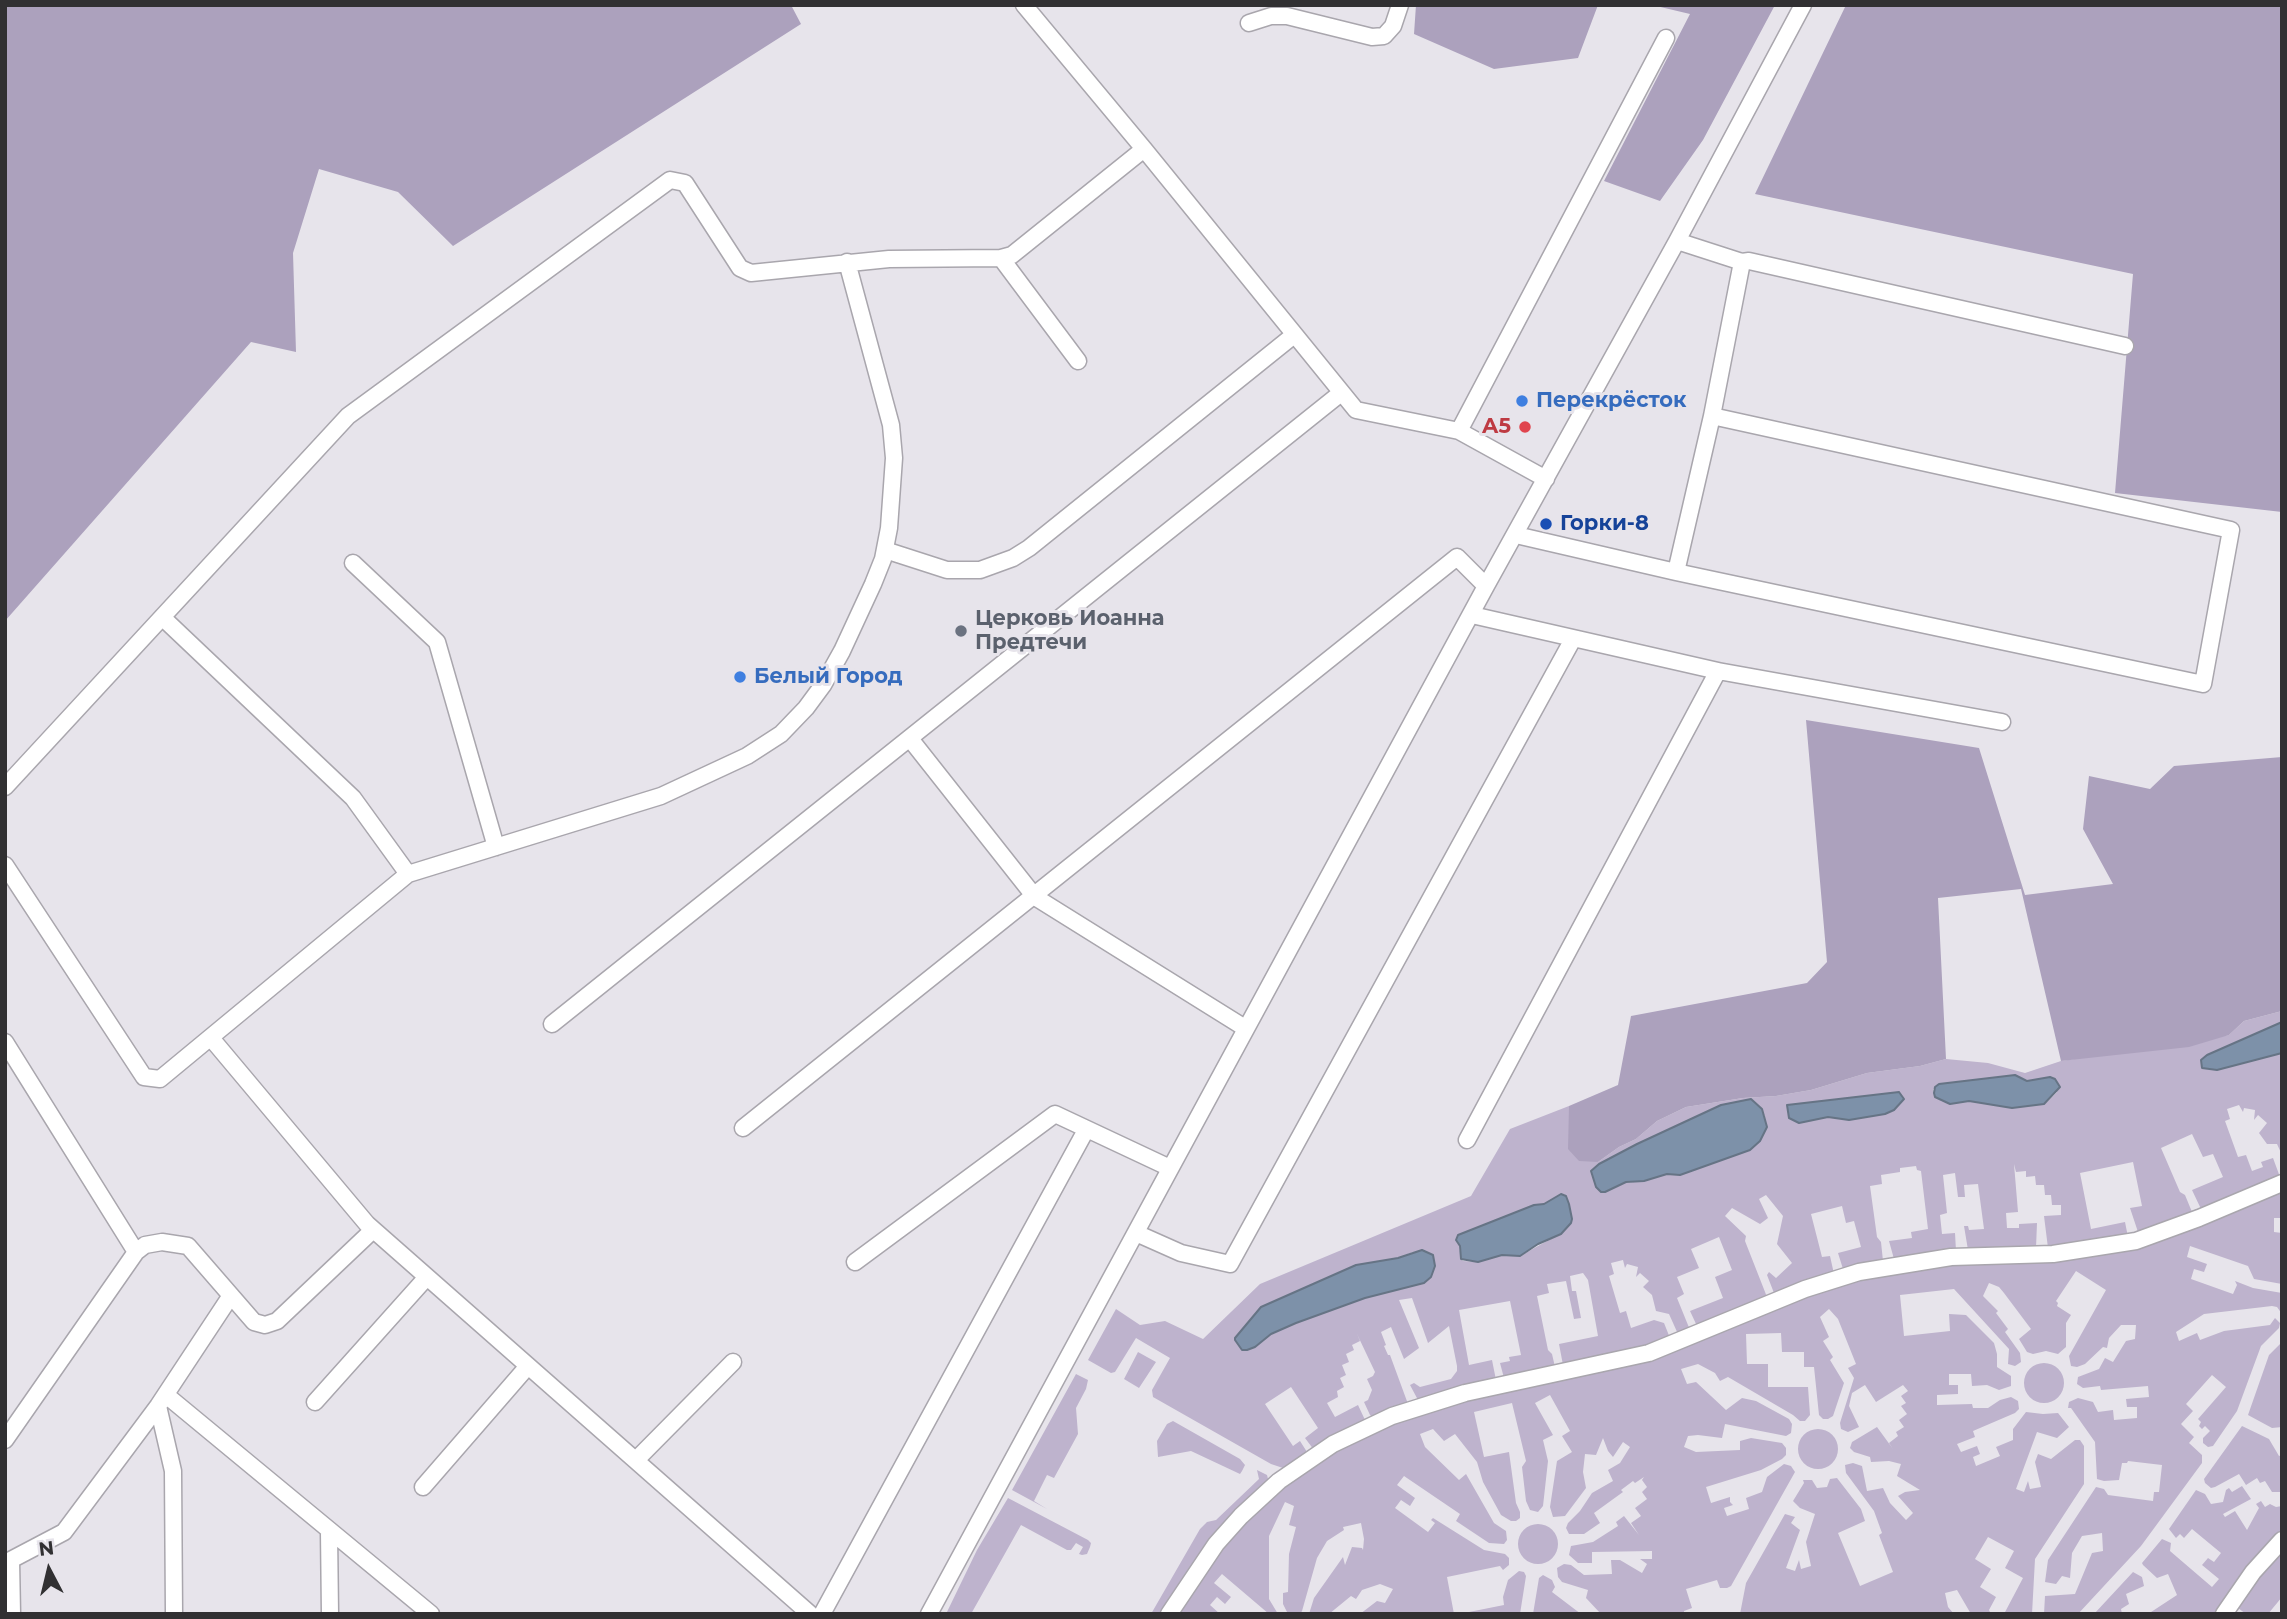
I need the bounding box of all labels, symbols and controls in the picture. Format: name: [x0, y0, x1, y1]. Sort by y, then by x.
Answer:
place label: Перекрёсток: [1536, 388, 1687, 414]
marker: Перекрёсток: [1514, 393, 1530, 409]
place label: А5: [1482, 414, 1511, 440]
marker: А5: [1517, 419, 1533, 435]
place label: Горки-8: [1560, 511, 1649, 537]
marker: Горки-8: [1538, 516, 1554, 532]
place label: Церковь Иоанна Предтечи: [975, 606, 1165, 656]
marker: Церковь Иоанна Предтечи: [953, 623, 969, 639]
place label: Белый Город: [754, 664, 902, 690]
marker: Белый Город: [732, 669, 748, 685]
north arrow: [14, 1535, 84, 1605]
text: N: [37, 1536, 55, 1561]

